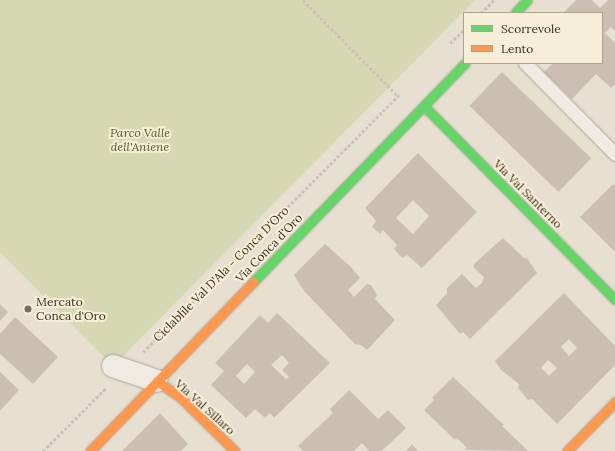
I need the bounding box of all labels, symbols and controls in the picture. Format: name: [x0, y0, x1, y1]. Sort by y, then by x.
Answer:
legend: [463, 12, 603, 64]
text: Scorrevole: [501, 21, 561, 36]
text: Lento: [501, 41, 533, 56]
park label: Parco Valle dell'Aniene: [110, 126, 170, 154]
street label: Via Val Santerno: [491, 157, 565, 231]
street label: Ciclablile Val D'Ala - Conca D'Oro: [150, 203, 292, 345]
street label: Via Conca d'Oro: [233, 211, 305, 285]
place label: Mercato Conca d'Oro: [36, 295, 106, 323]
marker: Mercato Conca d'Oro: [23, 304, 33, 314]
street label: Via Val Sillaro: [172, 376, 238, 438]

